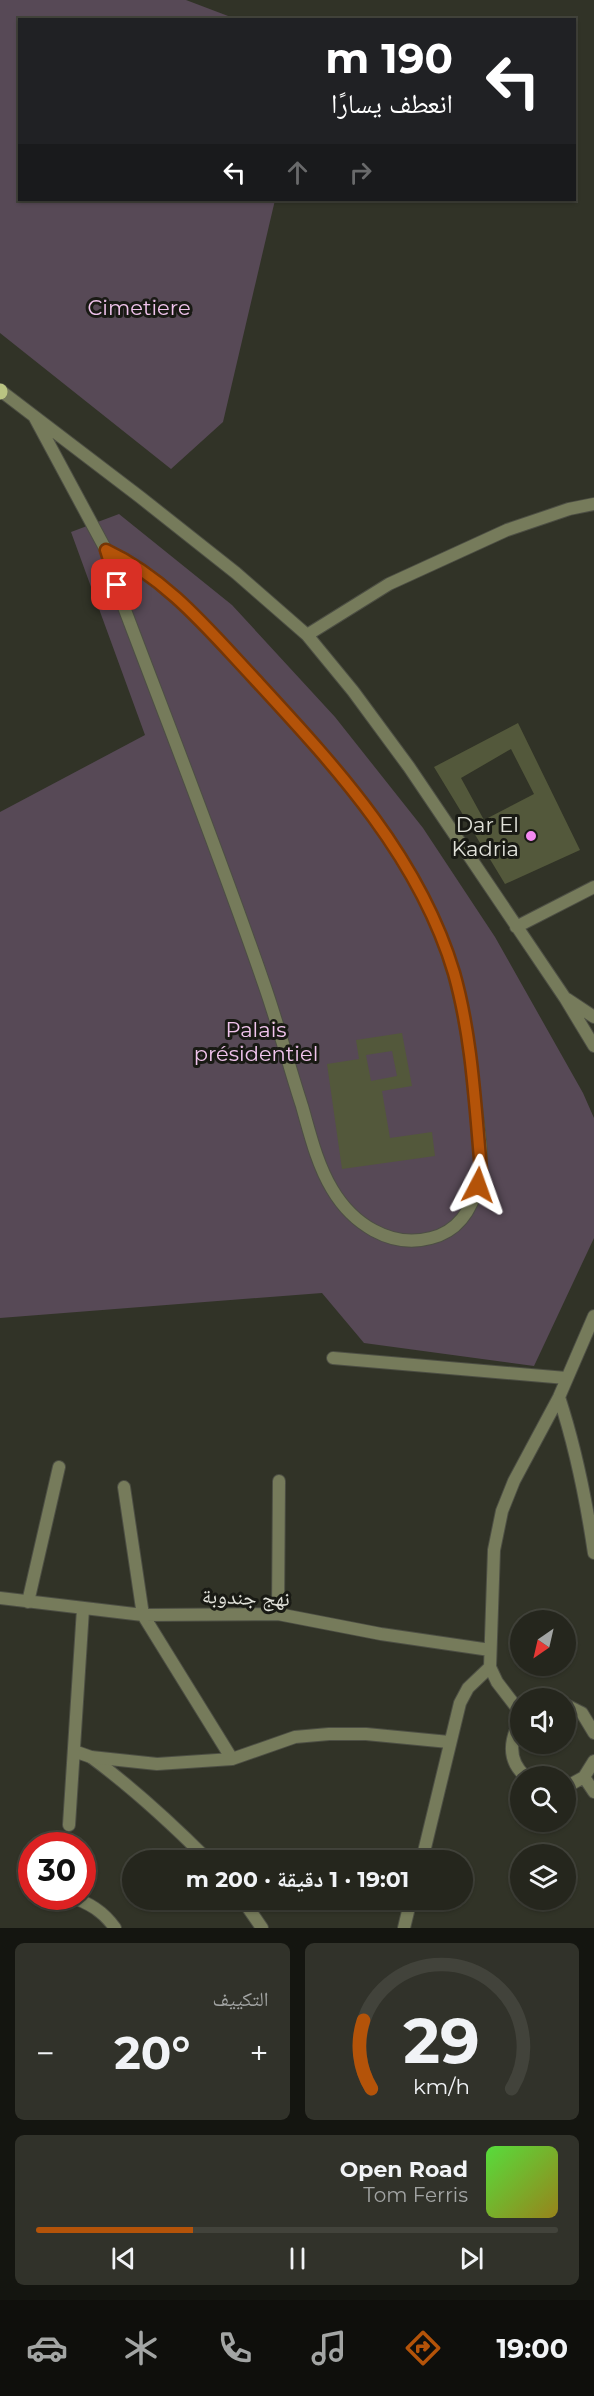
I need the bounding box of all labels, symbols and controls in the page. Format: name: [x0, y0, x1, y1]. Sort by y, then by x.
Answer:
text: 190 m: [325, 32, 453, 84]
icon: left: [474, 42, 552, 120]
text: انعطف يسارًا: [331, 87, 453, 120]
icon: left: [218, 156, 251, 189]
icon: ahead: [281, 156, 314, 189]
icon: right: [344, 156, 377, 189]
park label: Cimetiere: [87, 295, 191, 320]
pin: [91, 559, 142, 610]
icon: arrive: [100, 568, 133, 601]
place label: Dar El Kadria: [451, 812, 519, 861]
marker: Dar El Kadria: [524, 829, 538, 843]
park label: Palais présidentiel: [194, 1017, 318, 1066]
position arrow: [446, 1153, 510, 1217]
street label: نهج جندوبة: [202, 1583, 290, 1612]
north arrow: [510, 1610, 576, 1676]
map controls: [510, 1610, 576, 1910]
button: sound: [510, 1688, 576, 1754]
button: search: [510, 1766, 576, 1832]
speed limit sign: 30: [18, 1832, 96, 1910]
button: layers: [510, 1844, 576, 1910]
text: 19:01 · 1 دقيقة · 200 m: [186, 1866, 409, 1893]
text: التكييف: [212, 1987, 269, 2011]
text: 29: [403, 2003, 480, 2079]
text: 20°: [114, 2025, 190, 2080]
text: −: [36, 2033, 55, 2073]
text: +: [250, 2033, 268, 2073]
text: km/h: [413, 2073, 470, 2099]
text: Open Road: [340, 2156, 468, 2183]
text: Tom Ferris: [363, 2183, 468, 2207]
icon: previous: [107, 2242, 140, 2275]
icon: pause: [281, 2242, 314, 2275]
icon: next: [455, 2242, 488, 2275]
icon: car: [26, 2327, 68, 2369]
icon: climate: [120, 2327, 162, 2369]
icon: phone: [214, 2327, 256, 2369]
icon: music: [308, 2327, 350, 2369]
icon: directions: [402, 2327, 444, 2369]
text: 19:00: [496, 2332, 568, 2365]

